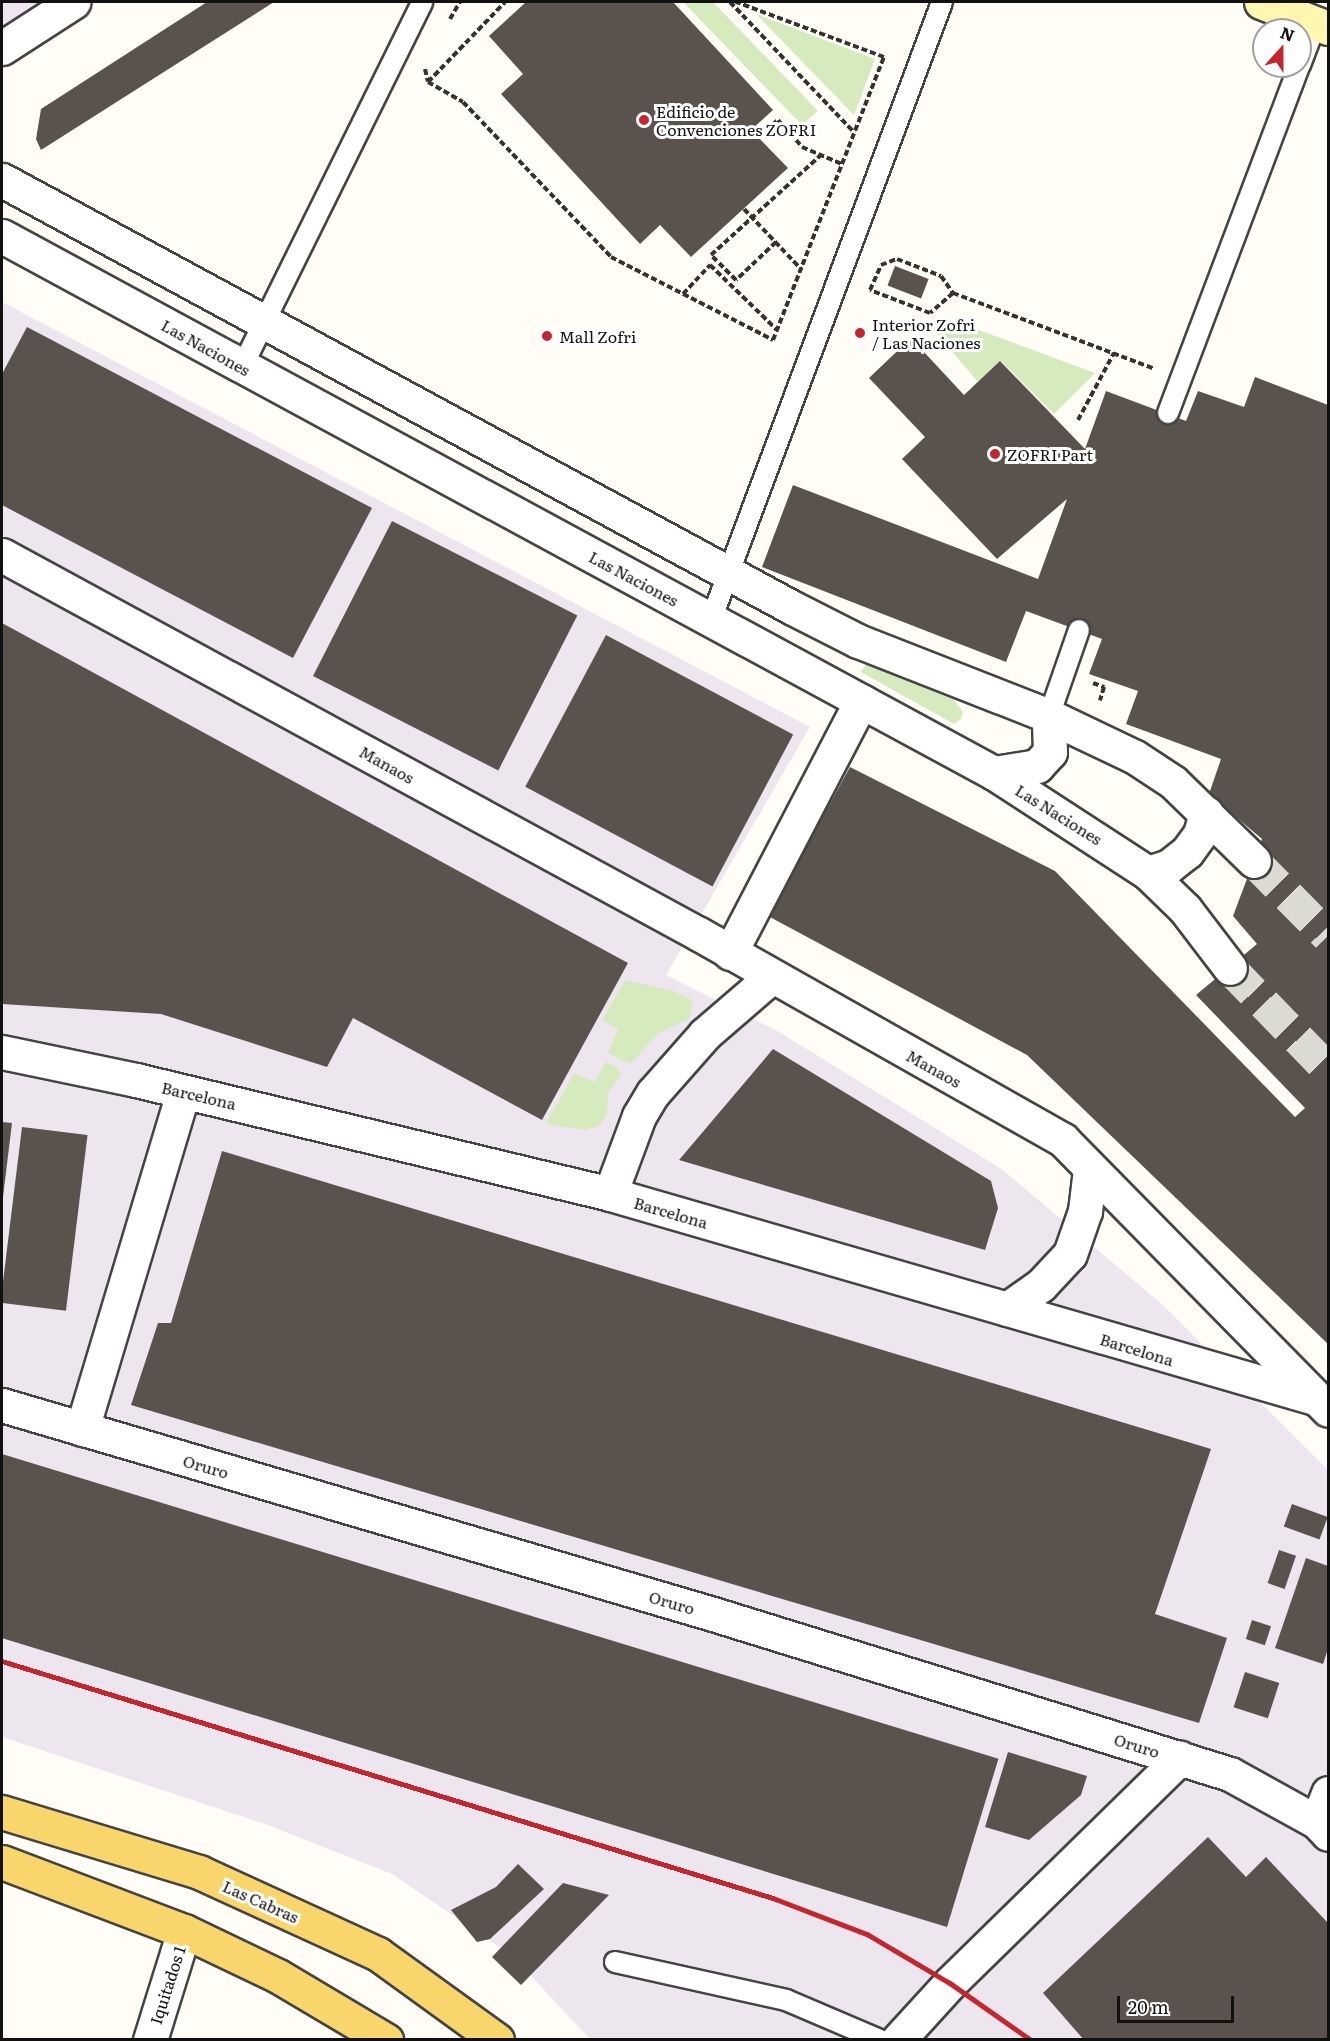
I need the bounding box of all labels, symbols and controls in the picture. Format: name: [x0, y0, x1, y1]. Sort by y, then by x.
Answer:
north arrow: [1252, 18, 1312, 78]
text: N: [1277, 19, 1298, 47]
place label: Edificio de Convenciones ZOFRI: [656, 101, 816, 139]
marker: Edificio de Convenciones ZOFRI: [637, 113, 651, 127]
place label: Interior Zofri / Las Naciones: [872, 314, 981, 352]
street label: Las Naciones: [158, 315, 254, 379]
place label: Mall Zofri: [559, 326, 636, 346]
marker: Interior Zofri / Las Naciones: [853, 326, 867, 340]
marker: Mall Zofri: [540, 329, 554, 343]
place label: ZOFRI Part: [1007, 444, 1093, 464]
marker: ZOFRI Part: [988, 447, 1002, 461]
street label: Las Naciones: [586, 546, 682, 610]
street label: Manaos: [356, 741, 418, 787]
street label: Las Naciones: [1012, 780, 1106, 848]
street label: Manaos: [903, 1045, 965, 1091]
street label: Barcelona: [160, 1077, 238, 1113]
street label: Barcelona: [632, 1192, 710, 1232]
street label: Barcelona: [1098, 1329, 1176, 1369]
street label: Oruro: [181, 1450, 231, 1482]
street label: Oruro: [647, 1586, 697, 1618]
street label: Oruro: [1112, 1729, 1162, 1761]
street label: Las Cabras: [220, 1876, 302, 1926]
street label: Iquitados 1: [145, 1943, 189, 2027]
scale bar: [1120, 1984, 1237, 2022]
text: 20 m: [1128, 1993, 1169, 2020]

